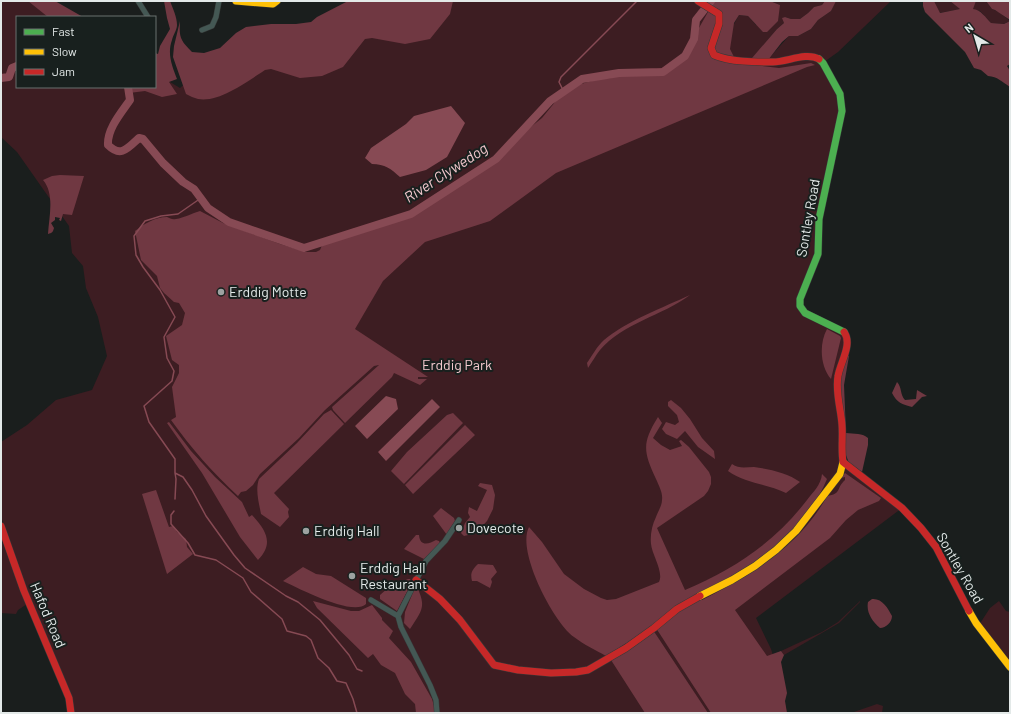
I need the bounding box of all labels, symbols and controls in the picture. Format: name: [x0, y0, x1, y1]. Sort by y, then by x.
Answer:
legend: [16, 16, 156, 88]
north arrow: [955, 16, 995, 56]
text: N: [962, 20, 975, 35]
text: Fast: [52, 24, 75, 38]
text: Slow: [52, 44, 77, 58]
text: Jam: [52, 64, 75, 78]
water label: River Clywedog: [400, 138, 491, 206]
street label: Sontley Road: [792, 177, 823, 258]
place label: Erddig Motte: [229, 283, 307, 300]
marker: Erddig Motte: [216, 287, 226, 297]
park label: Erddig Park: [422, 356, 492, 373]
place label: Dovecote: [467, 519, 524, 536]
place label: Erddig Hall: [314, 522, 379, 539]
marker: Dovecote: [454, 523, 464, 533]
marker: Erddig Hall: [301, 526, 311, 536]
street label: Sontley Road: [933, 529, 988, 606]
place label: Erddig Hall Restaurant: [360, 559, 427, 592]
marker: Erddig Hall Restaurant: [347, 571, 357, 581]
street label: Hafod Road: [27, 579, 70, 650]

